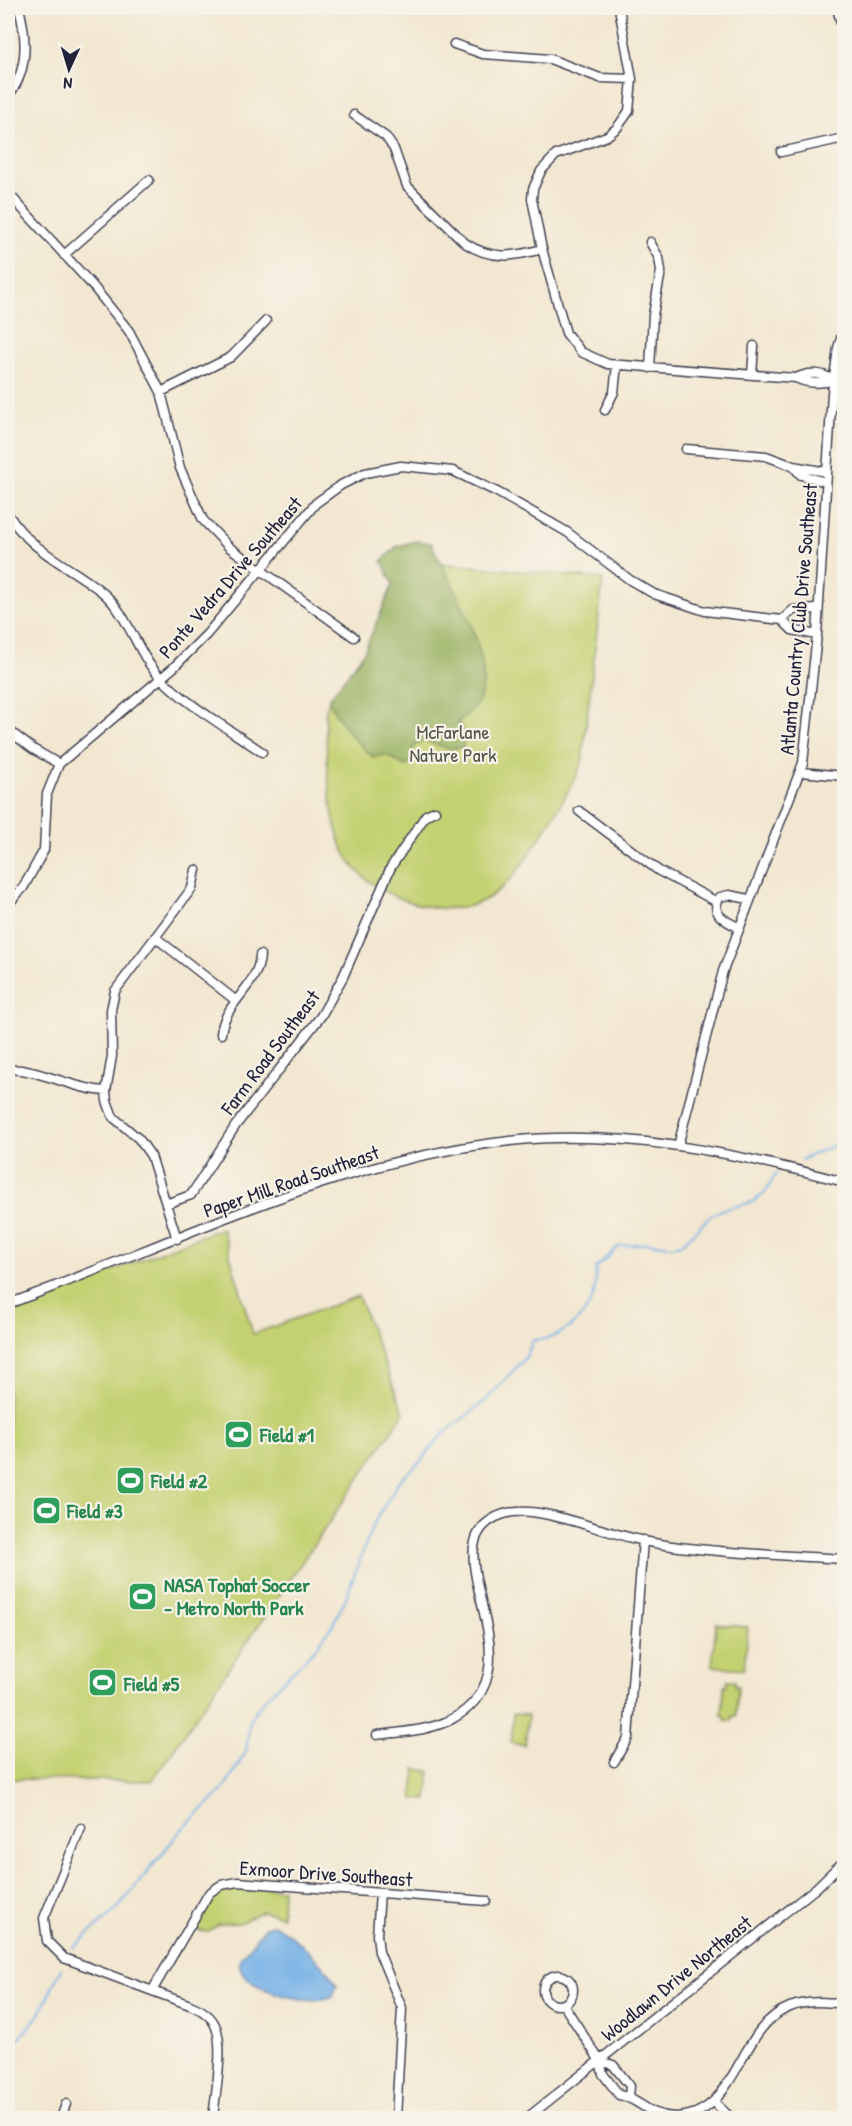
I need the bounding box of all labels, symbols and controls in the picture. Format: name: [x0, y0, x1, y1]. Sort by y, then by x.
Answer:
north arrow: [39, 39, 99, 99]
text: N: [62, 73, 73, 95]
street label: Atlanta Country Club Drive Southeast: [773, 481, 823, 756]
street label: Ponte Vedra Drive Southeast: [152, 489, 309, 664]
park label: McFarlane Nature Park: [409, 718, 497, 768]
street label: Farm Road Southeast: [214, 983, 326, 1121]
street label: Paper Mill Road Southeast: [200, 1138, 384, 1224]
sports icon: Field #1: [223, 1418, 255, 1450]
place label: Field #1: [259, 1421, 314, 1448]
sports icon: Field #2: [114, 1464, 146, 1496]
place label: Field #2: [150, 1467, 208, 1494]
sports icon: Field #3: [30, 1494, 62, 1526]
place label: Field #3: [66, 1497, 123, 1524]
place label: NASA Tophat Soccer - Metro North Park: [164, 1571, 310, 1621]
sports icon: NASA Tophat Soccer - Metro North Park: [127, 1580, 159, 1612]
sports icon: Field #5: [87, 1667, 119, 1699]
place label: Field #5: [123, 1670, 180, 1697]
street label: Exmoor Drive Southeast: [239, 1854, 414, 1893]
street label: Woodlawn Drive Northeast: [595, 1908, 758, 2047]

